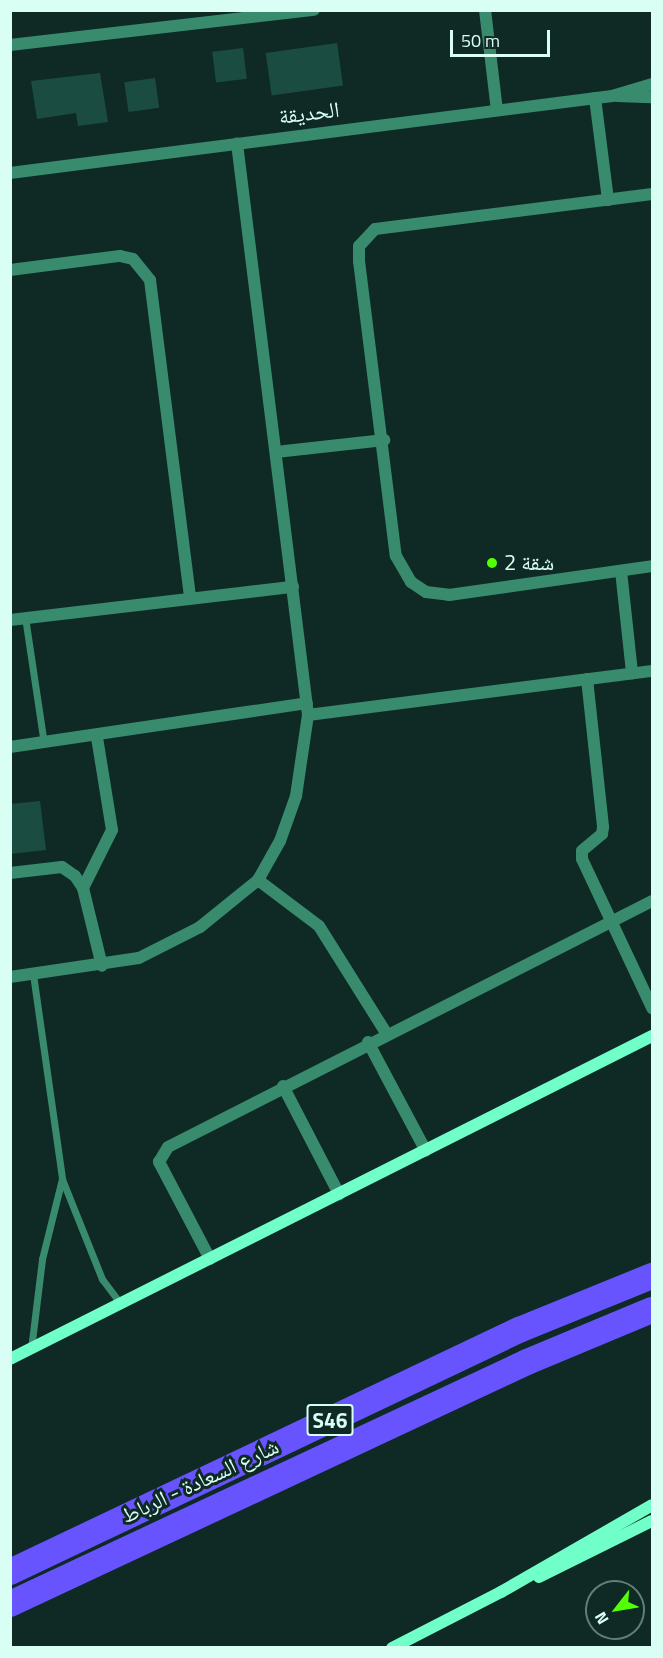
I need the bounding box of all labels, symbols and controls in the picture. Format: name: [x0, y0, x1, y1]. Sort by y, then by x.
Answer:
scale bar: [453, 18, 554, 56]
text: 50 m: [461, 27, 500, 54]
street label: الحديقة: [277, 96, 341, 130]
place label: شقة 2: [504, 550, 554, 576]
marker: شقة 2: [485, 556, 499, 570]
road number: S46: [306, 1402, 354, 1438]
street label: شارع السعادة - الرباط: [117, 1433, 283, 1529]
north arrow: [585, 1580, 645, 1640]
text: N: [588, 1607, 614, 1629]

